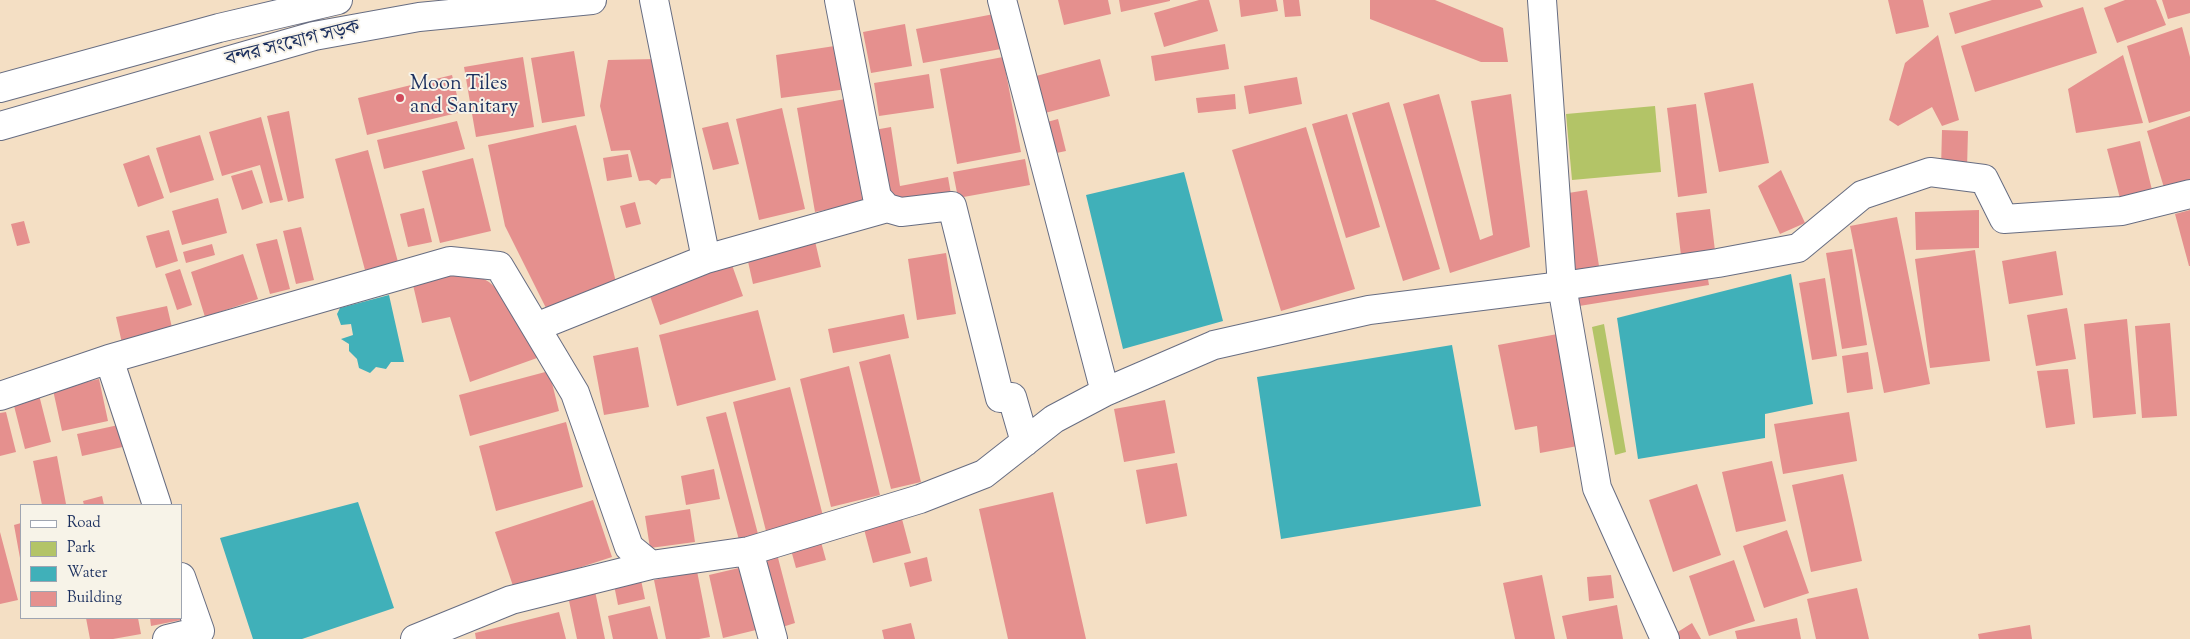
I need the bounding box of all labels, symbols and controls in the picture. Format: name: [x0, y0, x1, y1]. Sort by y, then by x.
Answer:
street label: বন্দর সংযোগ সড়ক: [223, 17, 363, 73]
place label: Moon Tiles and Sanitary: [410, 74, 518, 121]
marker: Moon Tiles and Sanitary: [394, 92, 406, 104]
legend: [20, 504, 182, 619]
text: Road: [67, 513, 101, 534]
text: Park: [67, 538, 96, 559]
text: Water: [67, 563, 107, 584]
text: Building: [67, 588, 122, 609]

